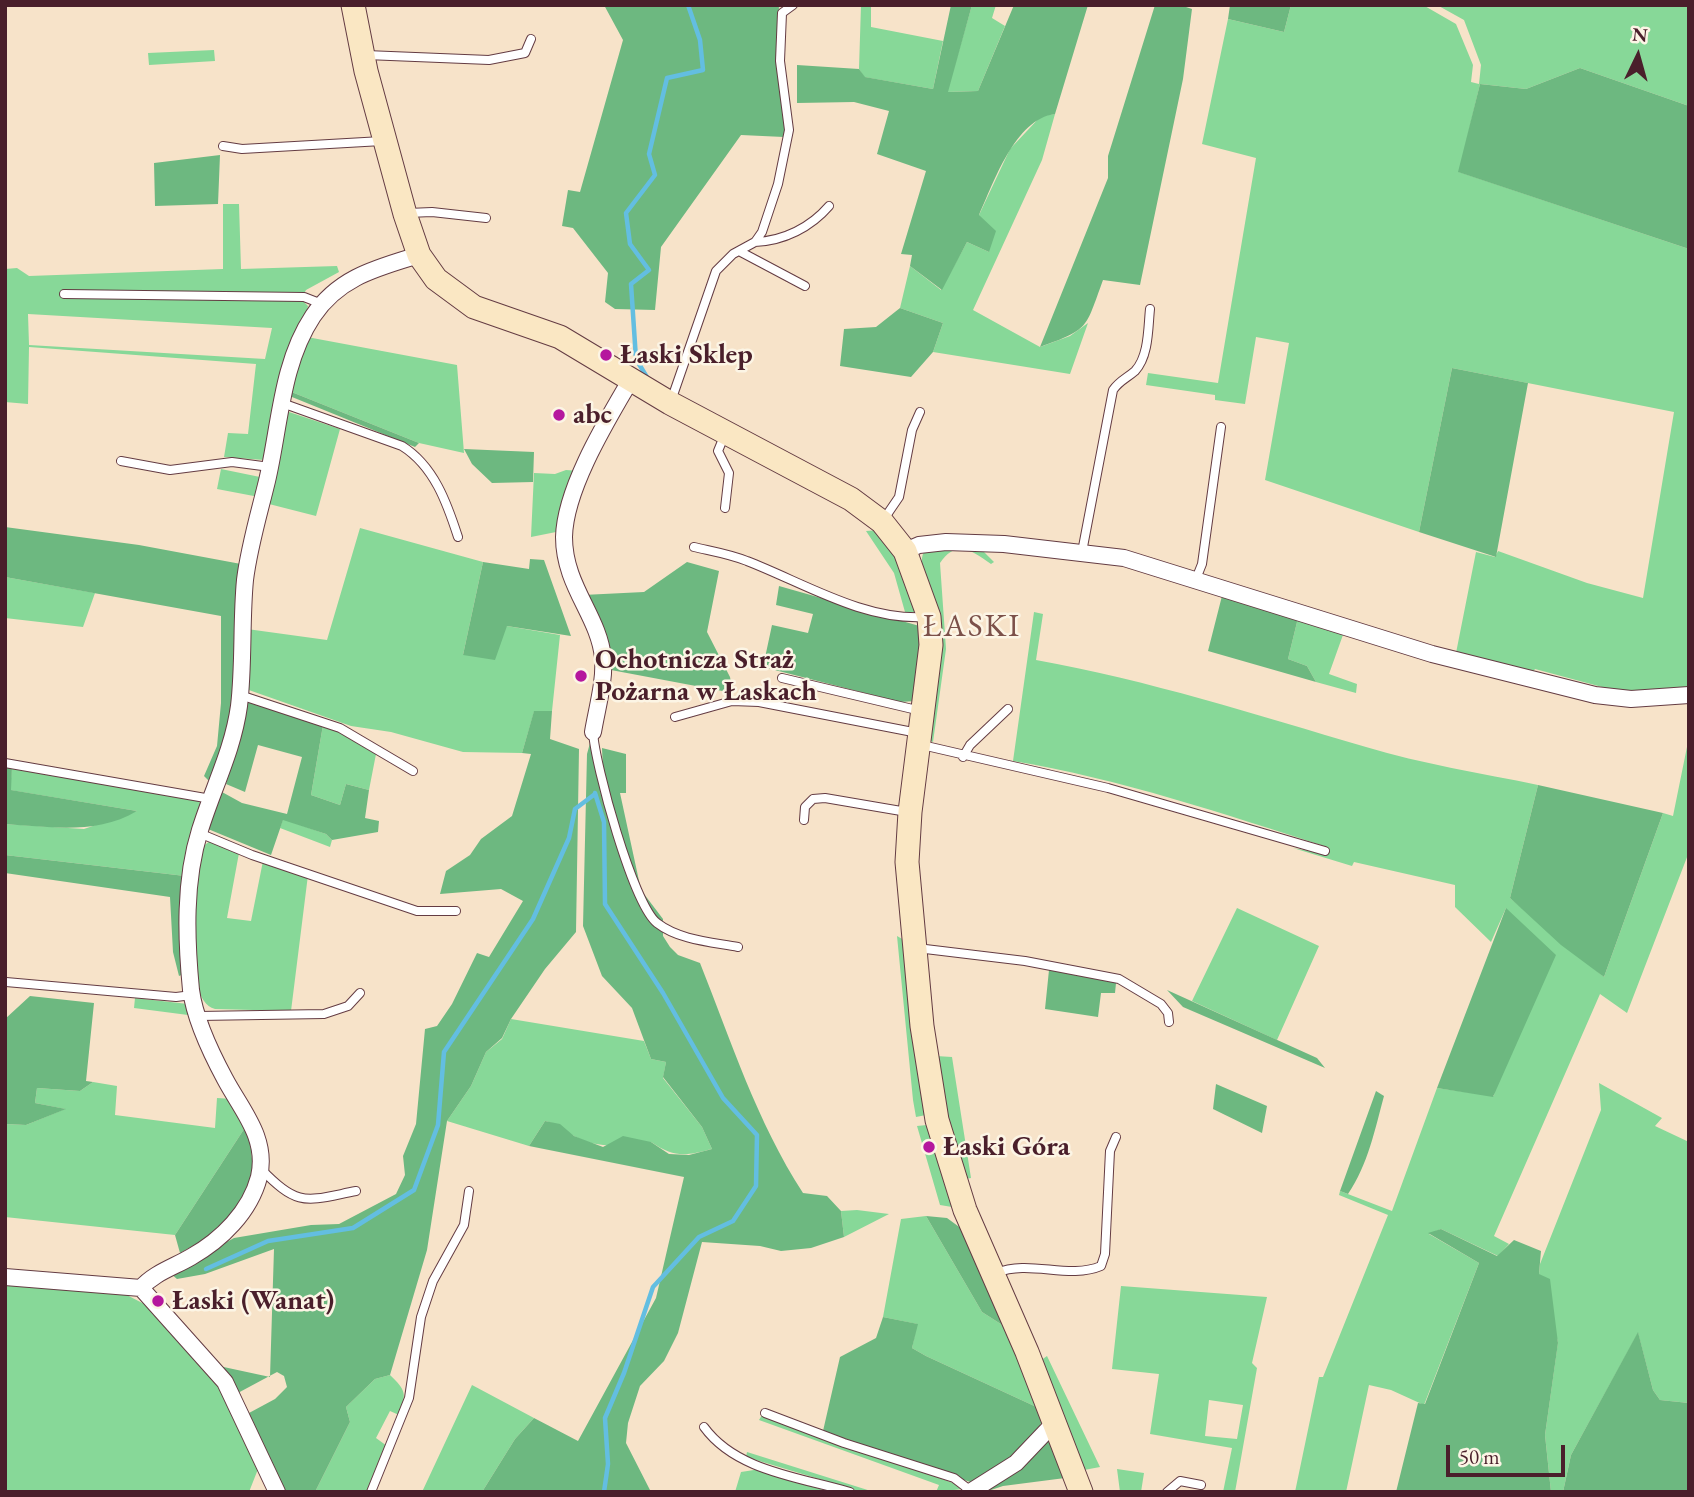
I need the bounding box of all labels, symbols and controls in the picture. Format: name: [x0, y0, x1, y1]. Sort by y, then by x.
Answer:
north arrow: [1603, 21, 1673, 91]
text: N: [1631, 21, 1649, 48]
place label: Łaski Sklep: [620, 338, 753, 372]
marker: Łaski Sklep: [598, 347, 614, 363]
place label: abc: [573, 398, 612, 432]
marker: abc: [551, 407, 567, 423]
district label: ŁASKI: [923, 608, 1021, 646]
place label: Ochotnicza Straż Pożarna w Łaskach: [595, 643, 817, 709]
marker: Ochotnicza Straż Pożarna w Łaskach: [573, 668, 589, 684]
place label: Łaski Góra: [943, 1130, 1070, 1164]
marker: Łaski Góra: [921, 1139, 937, 1155]
place label: Łaski (Wanat): [172, 1284, 334, 1318]
marker: Łaski (Wanat): [150, 1293, 166, 1309]
scale bar: [1449, 1430, 1568, 1474]
text: 50 m: [1459, 1443, 1500, 1470]

